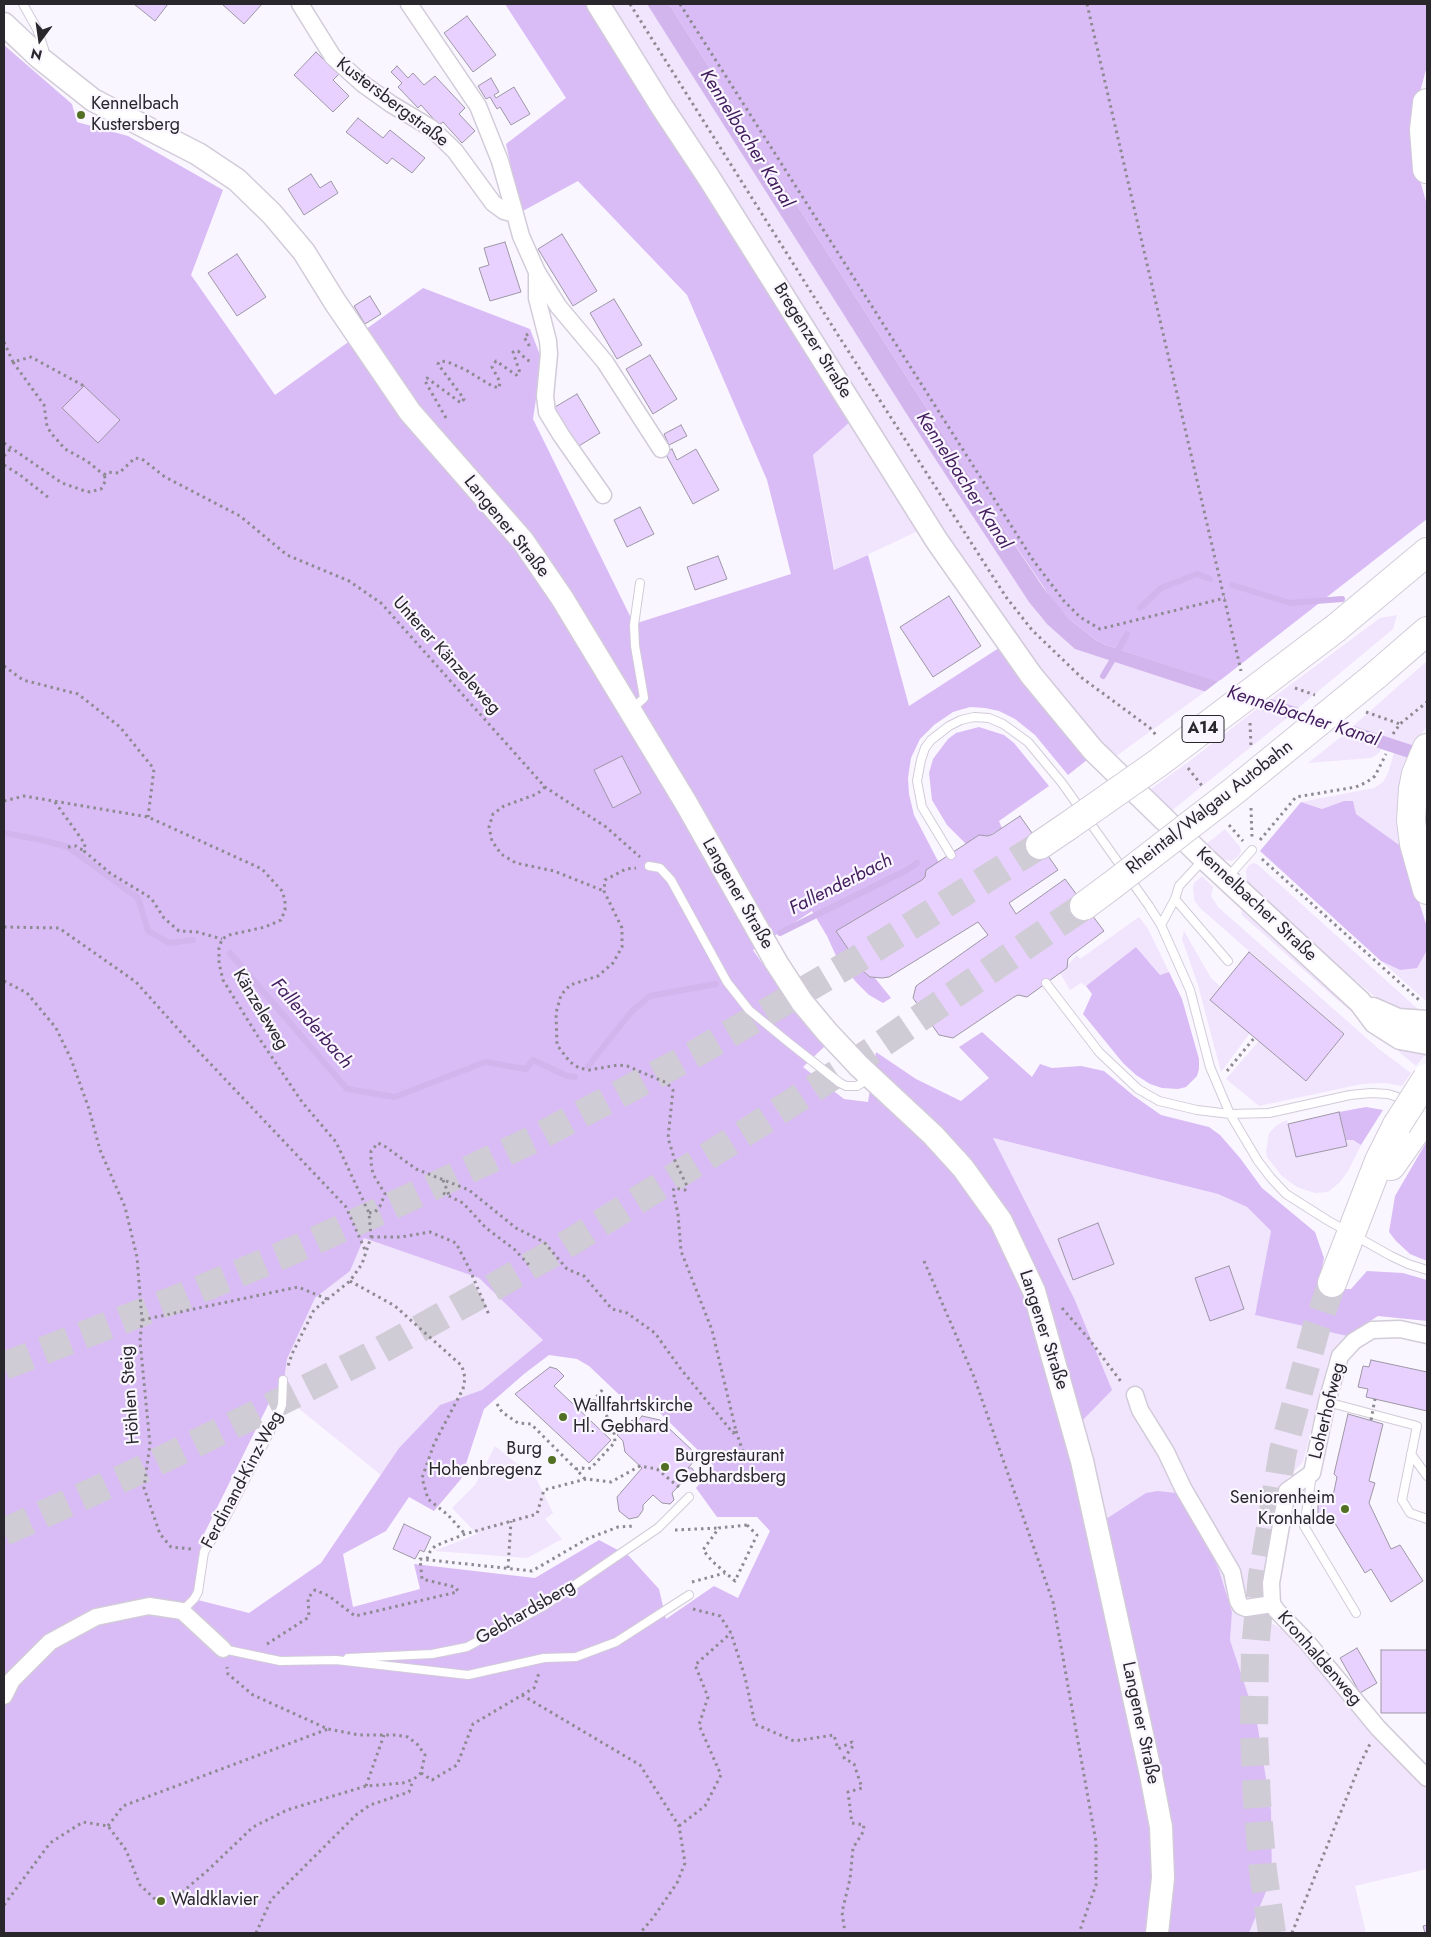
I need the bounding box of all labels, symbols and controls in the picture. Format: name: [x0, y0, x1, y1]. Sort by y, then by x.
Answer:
north arrow: [15, 15, 65, 65]
text: N: [29, 44, 44, 66]
street label: Kustersbergstraße: [332, 54, 452, 152]
water label: Kennelbacher Kanal: [694, 66, 798, 212]
place label: Kennelbach Kustersberg: [91, 94, 180, 136]
marker: Kennelbach Kustersberg: [75, 109, 87, 121]
street label: Bregenzer Straße: [768, 280, 856, 402]
water label: Kennelbacher Kanal: [910, 408, 1016, 554]
street label: Langener Straße: [458, 472, 554, 582]
street label: Unterer Känzeleweg: [387, 593, 505, 719]
water label: Kennelbacher Kanal: [1224, 682, 1382, 752]
road number: A14: [1182, 716, 1224, 742]
street label: Rheintal/Walgau Autobahn: [1122, 736, 1298, 880]
street label: Langener Straße: [697, 835, 777, 953]
street label: Kennelbacher Straße: [1191, 843, 1321, 967]
water label: Fallenderbach: [786, 849, 896, 921]
street label: Känzeleweg: [227, 966, 293, 1054]
water label: Fallenderbach: [265, 974, 357, 1074]
street label: Langener Straße: [1013, 1267, 1073, 1393]
street label: Höhlen Steig: [117, 1345, 145, 1445]
street label: Loherhofweg: [1306, 1360, 1350, 1462]
place label: Wallfahrtskirche Hl. Gebhard: [573, 1396, 693, 1438]
street label: Ferdinand-Kinz-Weg: [198, 1408, 288, 1552]
marker: Wallfahrtskirche Hl. Gebhard: [557, 1411, 569, 1423]
place label: Burg Hohenbregenz: [428, 1439, 542, 1482]
place label: Burgrestaurant Gebhardsberg: [675, 1446, 786, 1488]
marker: Burg Hohenbregenz: [546, 1454, 558, 1466]
marker: Burgrestaurant Gebhardsberg: [659, 1461, 671, 1473]
place label: Seniorenheim Kronhalde: [1230, 1488, 1335, 1530]
marker: Seniorenheim Kronhalde: [1339, 1503, 1351, 1515]
street label: Gebhardsberg: [473, 1576, 579, 1650]
street label: Kronhaldenweg: [1272, 1607, 1366, 1711]
street label: Langener Straße: [1116, 1660, 1164, 1786]
place label: Waldklavier: [171, 1890, 259, 1912]
marker: Waldklavier: [155, 1895, 167, 1907]

